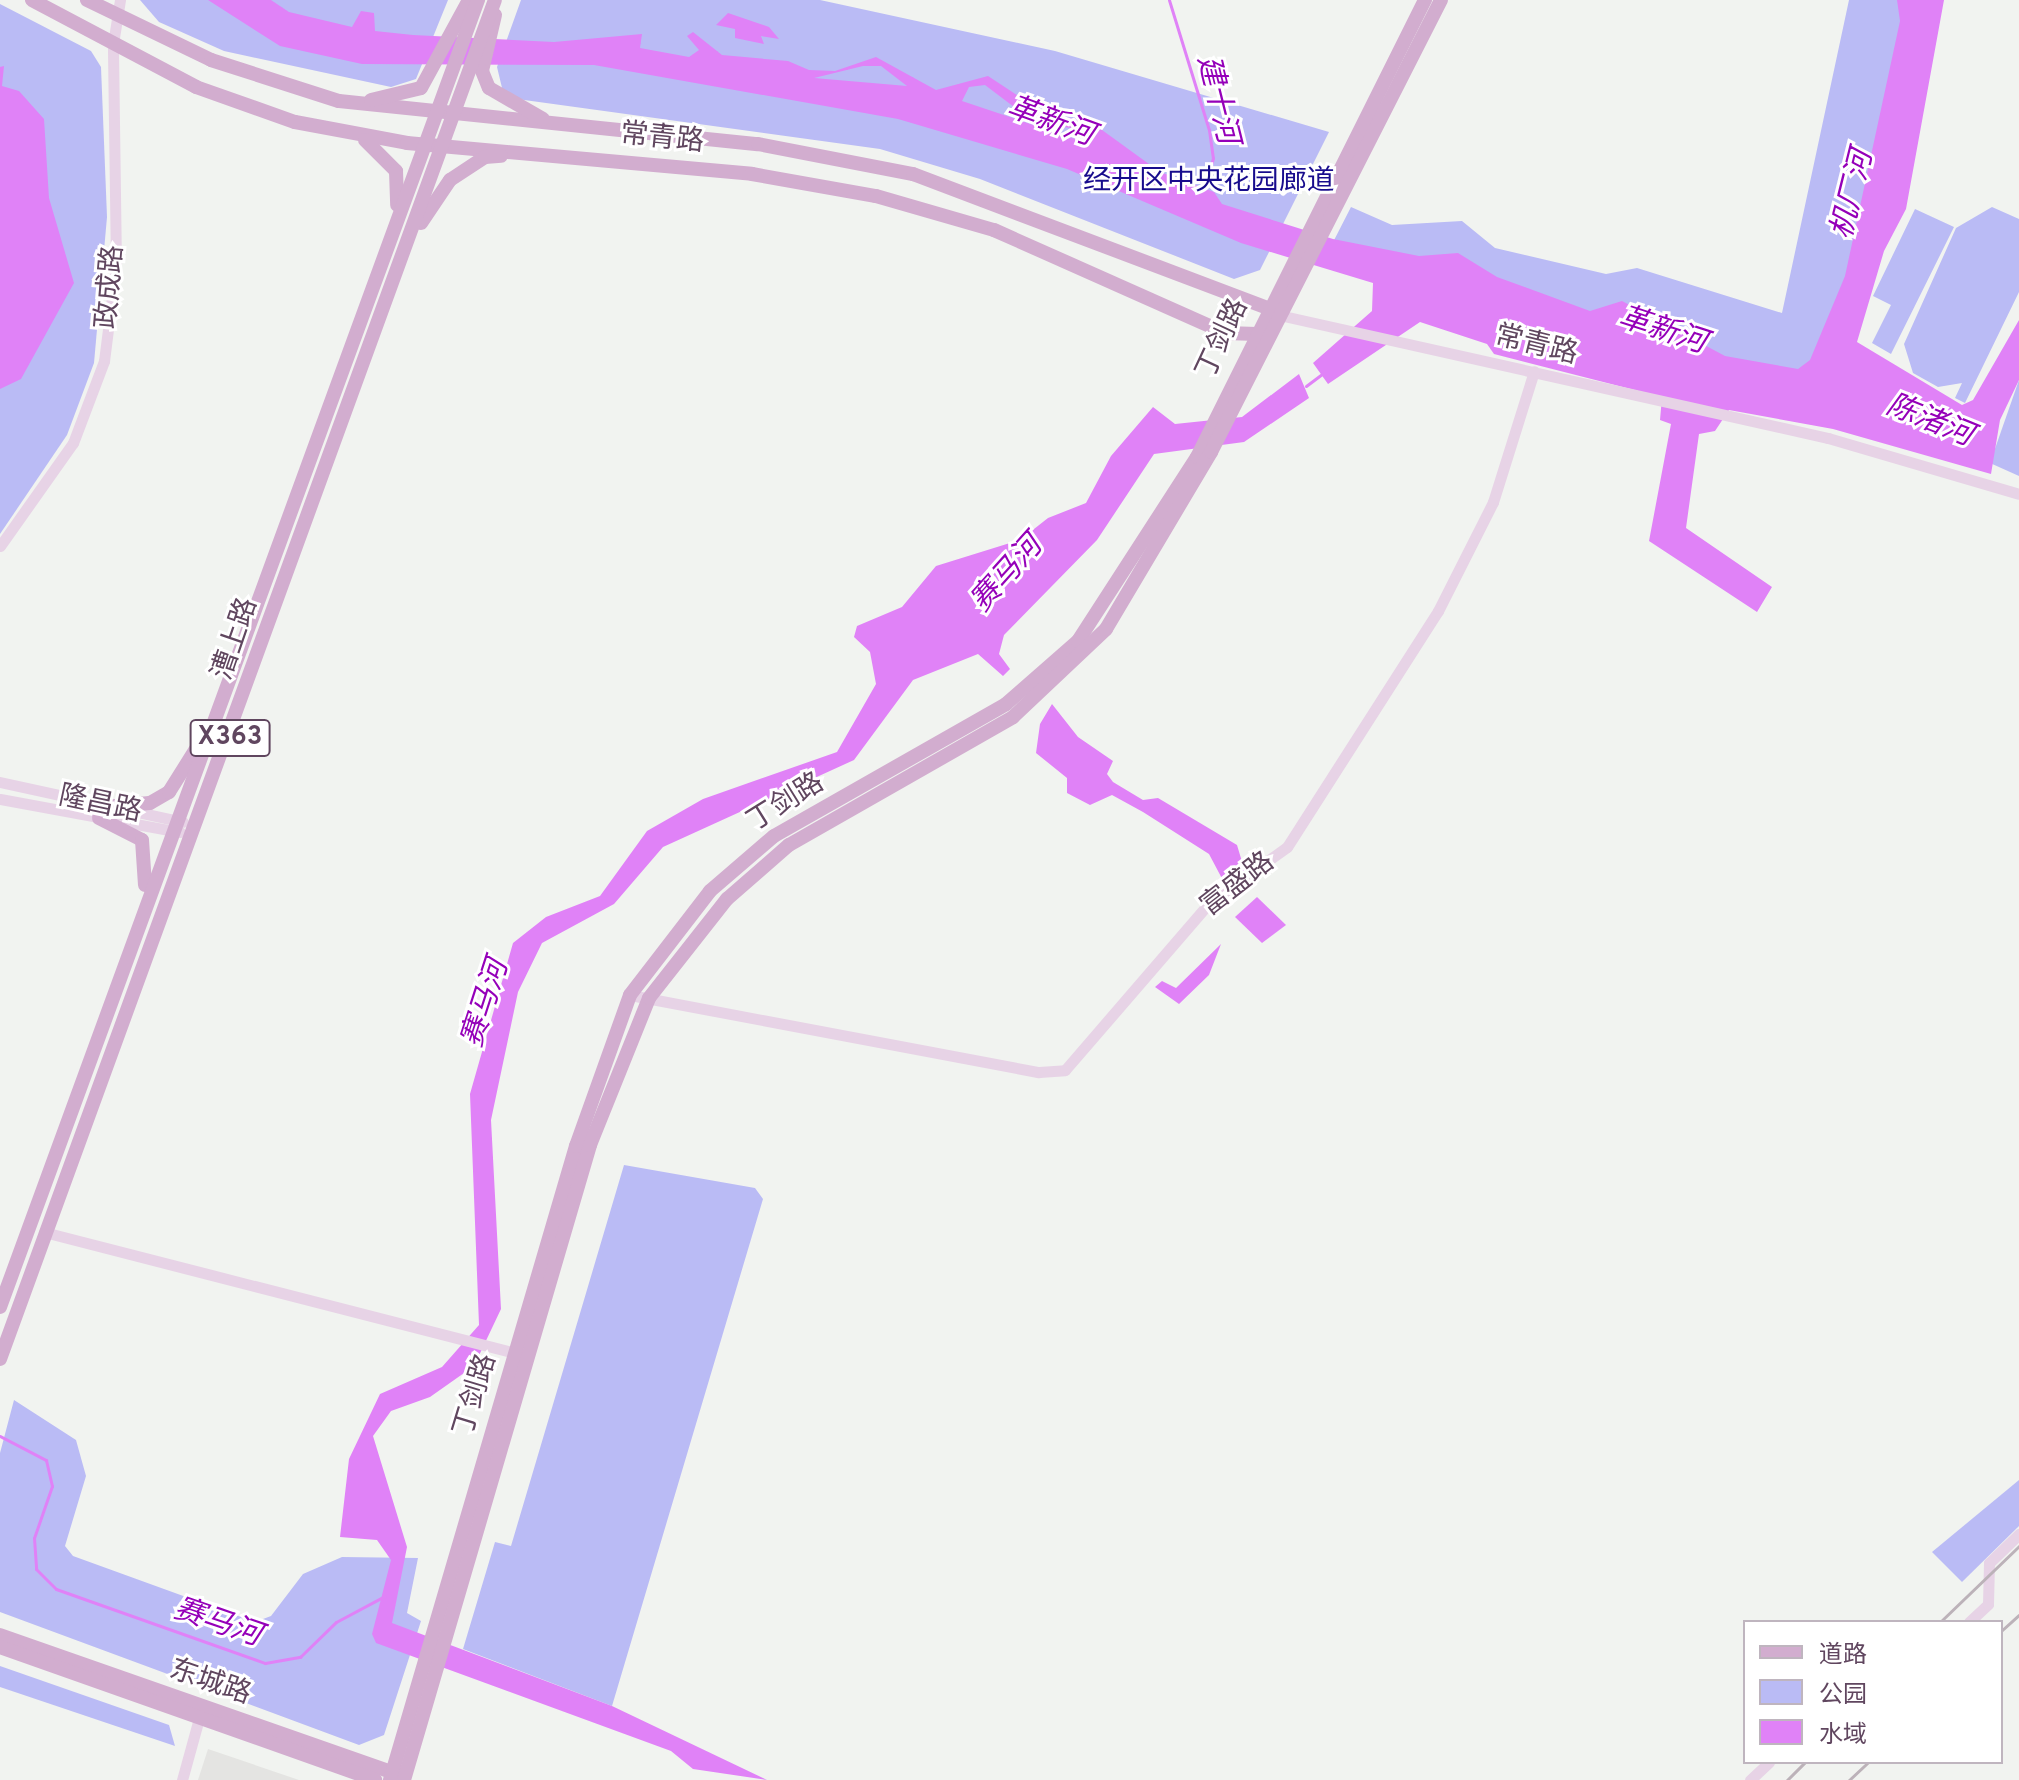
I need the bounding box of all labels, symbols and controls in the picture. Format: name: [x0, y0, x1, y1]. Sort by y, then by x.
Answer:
water label: 建十河: [1188, 52, 1244, 148]
water label: 革新河: [1002, 91, 1098, 155]
street label: 常青路: [618, 118, 706, 160]
water label: 机厂河: [1826, 147, 1882, 243]
park label: 经开区中央花园廊道: [1083, 165, 1335, 199]
street label: 政成路: [91, 244, 131, 330]
street label: 丁剑路: [1190, 294, 1256, 384]
water label: 革新河: [1614, 301, 1710, 363]
street label: 常青路: [1491, 320, 1581, 372]
water label: 陈渚河: [1881, 388, 1977, 456]
water label: 赛马河: [965, 530, 1051, 620]
street label: 漕上路: [206, 594, 266, 684]
road number: X363: [188, 716, 272, 760]
street label: 丁剑路: [741, 766, 831, 840]
street label: 隆昌路: [55, 780, 145, 830]
street label: 富盛路: [1195, 846, 1281, 924]
water label: 赛马河: [456, 956, 518, 1052]
street label: 丁剑路: [448, 1350, 504, 1440]
water label: 赛马河: [169, 1592, 265, 1656]
legend: [1743, 1620, 2003, 1764]
text: 道路: [1819, 1641, 1867, 1671]
street label: 东城路: [165, 1653, 255, 1713]
text: 公园: [1819, 1681, 1867, 1711]
text: 水域: [1819, 1721, 1867, 1751]

